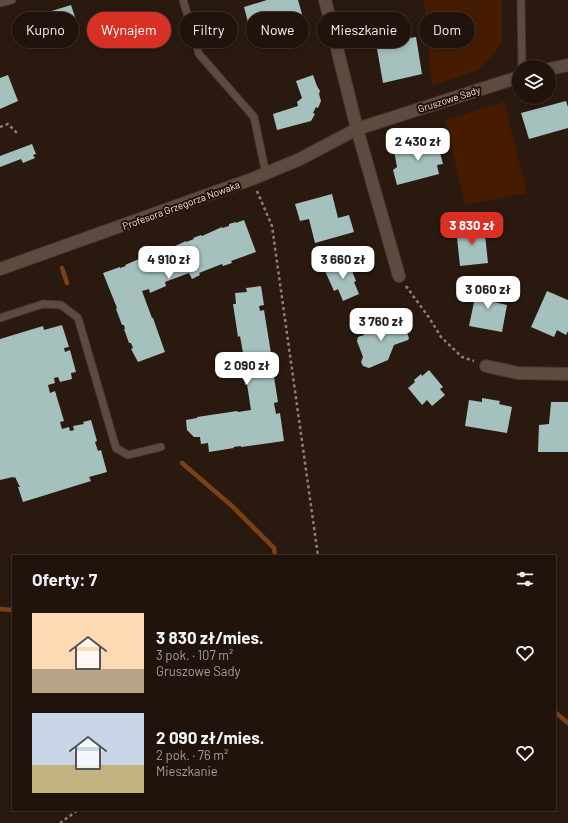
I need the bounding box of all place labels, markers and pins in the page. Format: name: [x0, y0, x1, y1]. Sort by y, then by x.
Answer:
pin: 2 430 zł: [377, 128, 459, 162]
pin: 3 830 zł: [431, 212, 513, 246]
pin: 4 910 zł: [128, 246, 210, 280]
pin: 3 660 zł: [302, 246, 384, 280]
pin: 3 060 zł: [447, 276, 529, 310]
pin: 3 760 zł: [340, 308, 422, 342]
pin: 2 090 zł: [206, 352, 288, 386]

